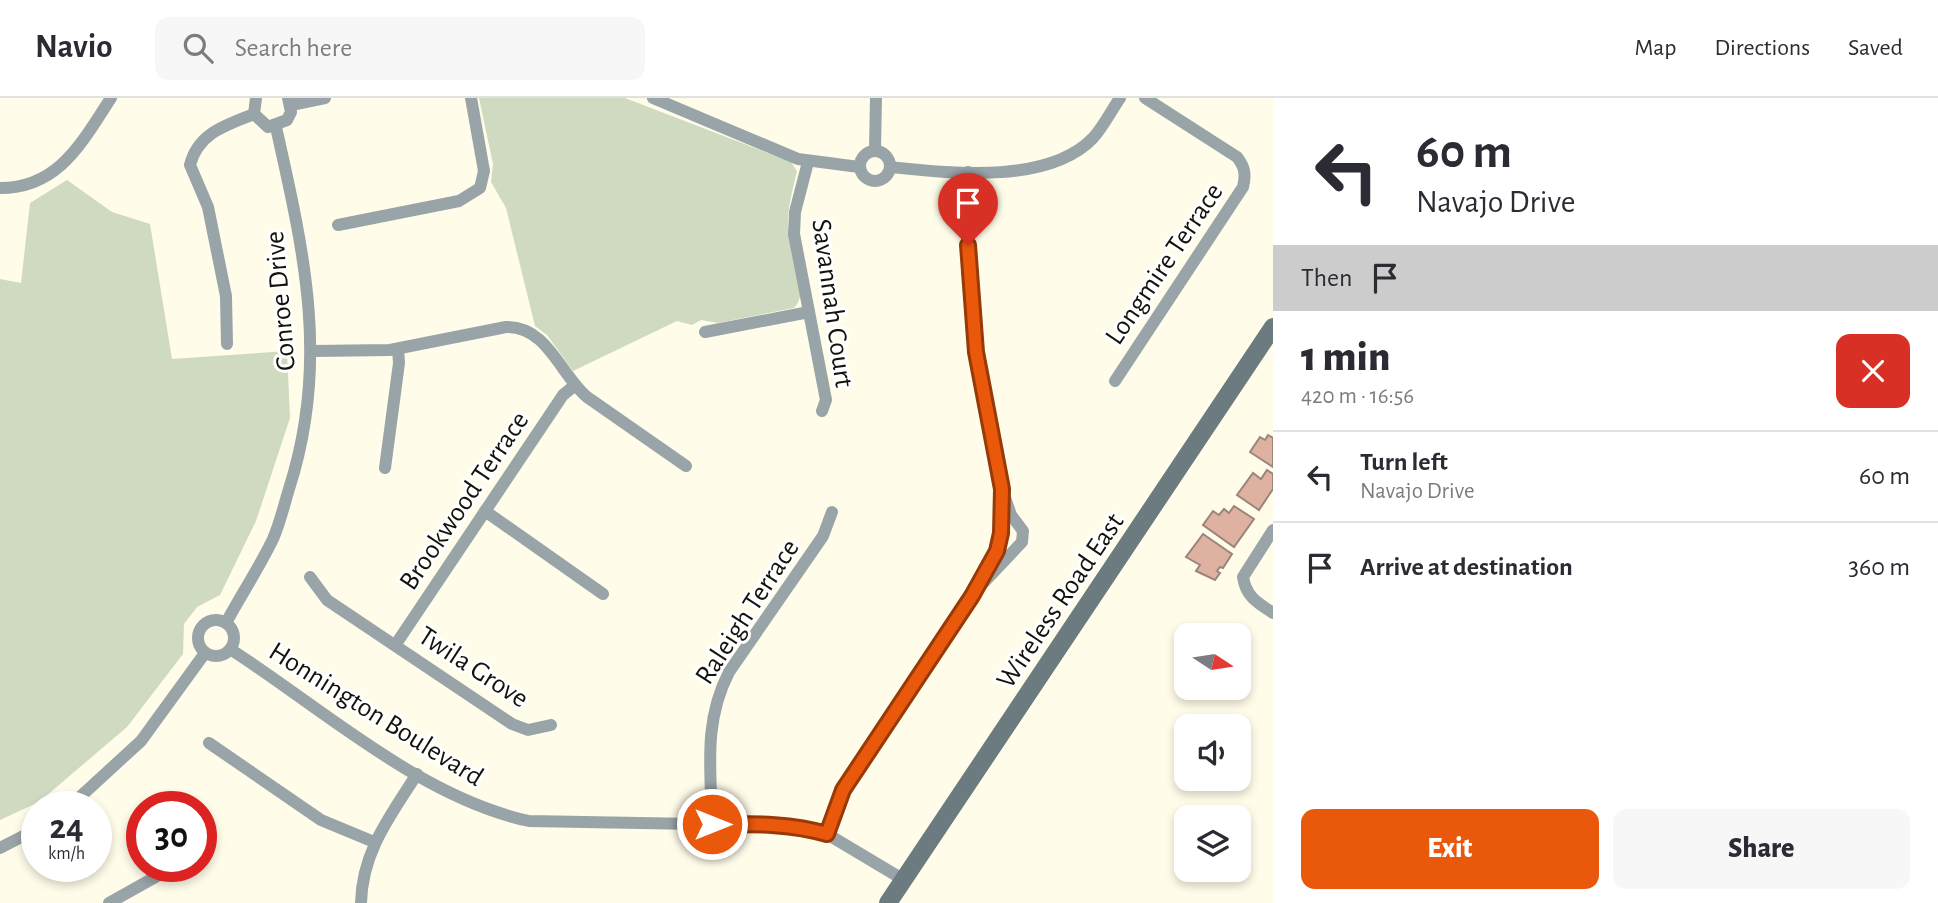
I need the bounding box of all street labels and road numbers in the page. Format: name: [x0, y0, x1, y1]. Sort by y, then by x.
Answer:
street label: Longmire Terrace: [1101, 178, 1229, 350]
street label: Savannah Court: [806, 217, 858, 389]
street label: Conroe Drive: [261, 230, 301, 372]
street label: Brookwood Terrace: [395, 407, 535, 595]
street label: Wireless Road East: [992, 509, 1129, 694]
street label: Raleigh Terrace: [691, 535, 805, 690]
street label: Twila Grove: [413, 622, 533, 713]
street label: Honnington Boulevard: [264, 637, 488, 792]

